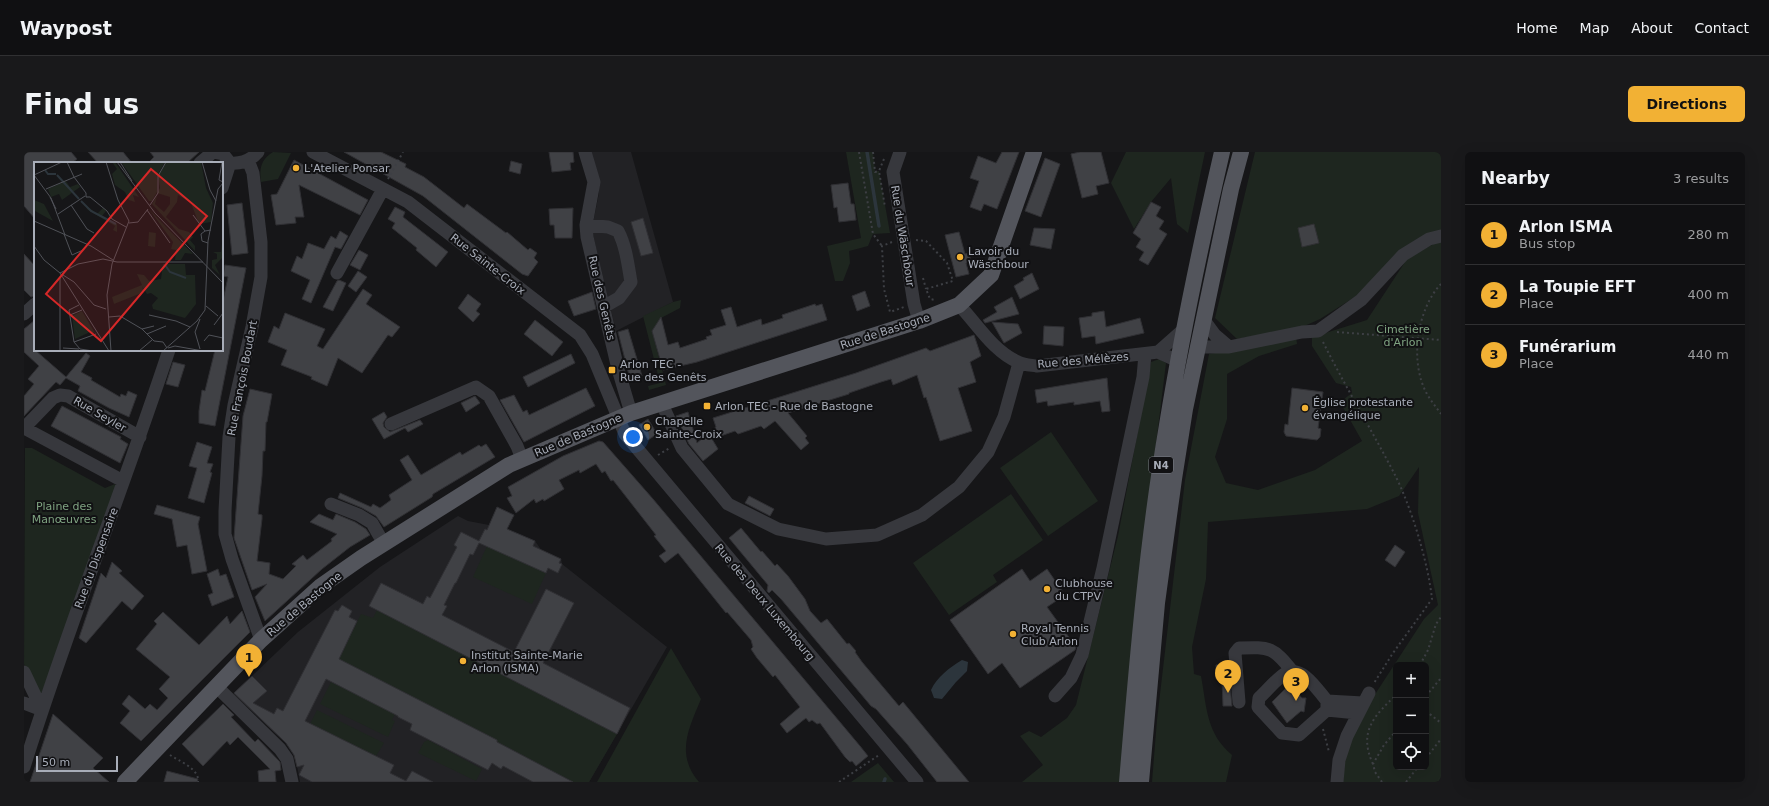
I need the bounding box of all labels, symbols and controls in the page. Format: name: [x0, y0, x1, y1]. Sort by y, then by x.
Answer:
text: Waypost: [20, 17, 112, 39]
text: Home: [1516, 20, 1558, 36]
text: Map: [1580, 20, 1609, 36]
text: About: [1631, 20, 1673, 36]
text: Contact: [1695, 20, 1749, 36]
button: Directions: [1628, 86, 1745, 122]
text: Find us: [24, 88, 139, 121]
inset map: [34, 162, 223, 351]
place label: L'Atelier Ponsar: [304, 162, 390, 175]
marker: L'Atelier Ponsar: [291, 163, 301, 173]
text: Nearby: [1481, 168, 1550, 188]
text: 3 results: [1673, 171, 1729, 186]
street label: Rue du Wäschbour: [888, 184, 917, 288]
text: Arlon ISMA: [1519, 218, 1612, 236]
text: 1: [1489, 227, 1499, 242]
text: 280 m: [1687, 227, 1729, 242]
street label: Rue Sainte-Croix: [448, 231, 528, 298]
text: Bus stop: [1519, 236, 1575, 251]
place label: Lavoir du Wäschbour: [968, 245, 1029, 271]
marker: Lavoir du Wäschbour: [955, 252, 965, 262]
street label: Rue des Genêts: [585, 255, 618, 342]
text: La Toupie EFT: [1519, 278, 1635, 296]
text: 2: [1489, 287, 1499, 302]
text: 400 m: [1687, 287, 1729, 302]
text: Place: [1519, 296, 1554, 311]
street label: Rue de Bastogne: [839, 311, 932, 352]
street label: Rue François Boudart: [225, 319, 260, 437]
park label: Cimetière d'Arlon: [1376, 323, 1430, 349]
text: Funérarium: [1519, 338, 1616, 356]
text: 3: [1489, 347, 1499, 362]
text: 440 m: [1687, 347, 1729, 362]
street label: Rue des Mélèzes: [1037, 350, 1130, 371]
text: Place: [1519, 356, 1554, 371]
place label: Arlon TEC - Rue des Genêts: [620, 358, 707, 384]
marker: Arlon TEC - Rue des Genêts: [607, 365, 617, 375]
street label: Rue Seyler: [71, 394, 129, 435]
place label: Église protestante évangélique: [1313, 396, 1413, 422]
place label: Arlon TEC - Rue de Bastogne: [715, 400, 873, 413]
marker: Arlon TEC - Rue de Bastogne: [702, 401, 712, 411]
marker: Église protestante évangélique: [1300, 403, 1310, 413]
street label: Rue de Bastogne: [533, 411, 624, 460]
place label: Chapelle Sainte-Croix: [655, 415, 723, 441]
marker: Chapelle Sainte-Croix: [642, 422, 652, 432]
your location: [623, 427, 643, 447]
road number: N4: [1149, 457, 1173, 473]
park label: Plaine des Manœuvres: [32, 500, 97, 526]
street label: Rue du Dispensaire: [72, 506, 121, 610]
street label: Rue des Deux Luxembourg: [712, 541, 817, 663]
street label: Rue de Bastogne: [264, 569, 344, 639]
place label: Clubhouse du CTPV: [1055, 577, 1113, 603]
marker: Clubhouse du CTPV: [1042, 584, 1052, 594]
place label: Royal Tennis Club Arlon: [1021, 622, 1089, 648]
marker: Royal Tennis Club Arlon: [1008, 629, 1018, 639]
pin: 1: [236, 644, 262, 677]
place label: Institut Sainte-Marie Arlon (ISMA): [471, 649, 583, 675]
marker: Institut Sainte-Marie Arlon (ISMA): [458, 656, 468, 666]
pin: 2: [1215, 660, 1241, 693]
map controls: [1393, 662, 1429, 770]
button: +: [1393, 662, 1429, 698]
pin: 3: [1283, 668, 1309, 701]
button: −: [1393, 698, 1429, 734]
button: locate: [1393, 734, 1429, 770]
scale bar: [36, 754, 118, 773]
text: 50 m: [42, 756, 70, 769]

